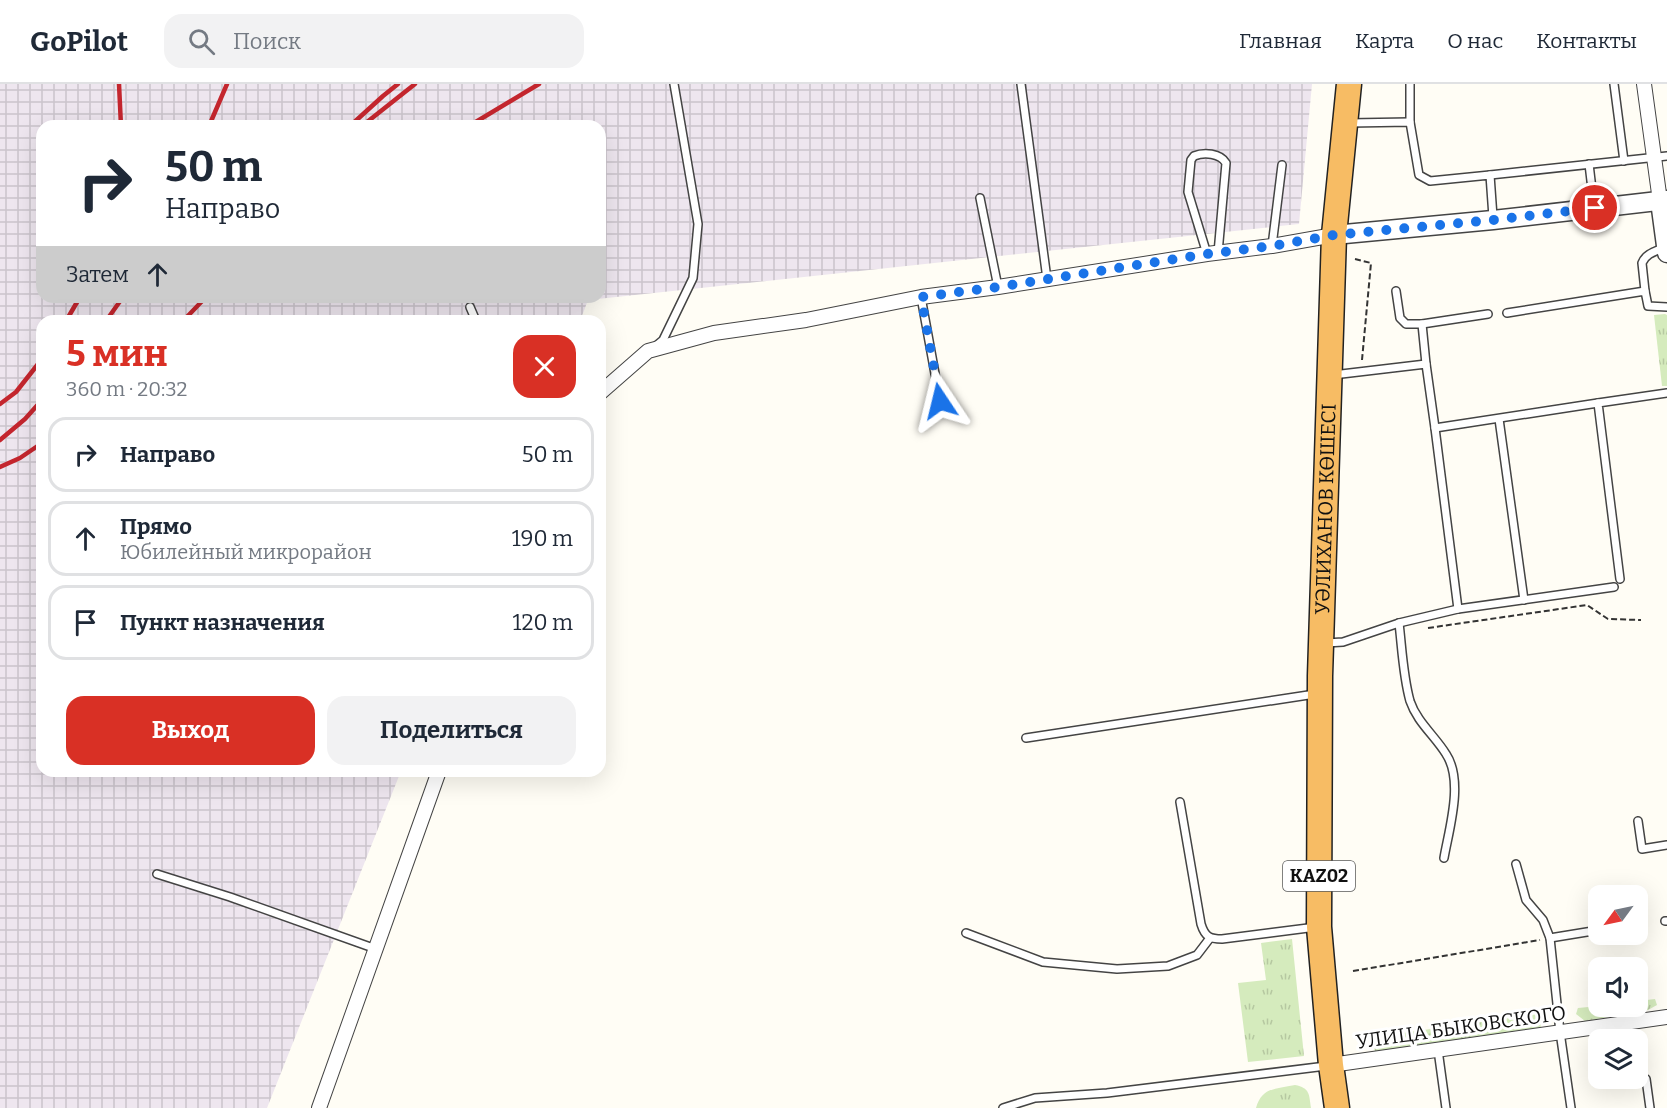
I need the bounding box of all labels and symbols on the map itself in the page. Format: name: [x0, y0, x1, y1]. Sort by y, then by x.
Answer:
pin: [1569, 182, 1620, 233]
position arrow: [908, 369, 972, 433]
street label: УӘЛИХАНОВ КӨШЕСІ: [1310, 403, 1341, 615]
road number: KАZ02: [1283, 861, 1355, 891]
north arrow: [1588, 885, 1648, 945]
street label: УЛИЦА БЫКОВСКОГО: [1354, 1000, 1568, 1054]

